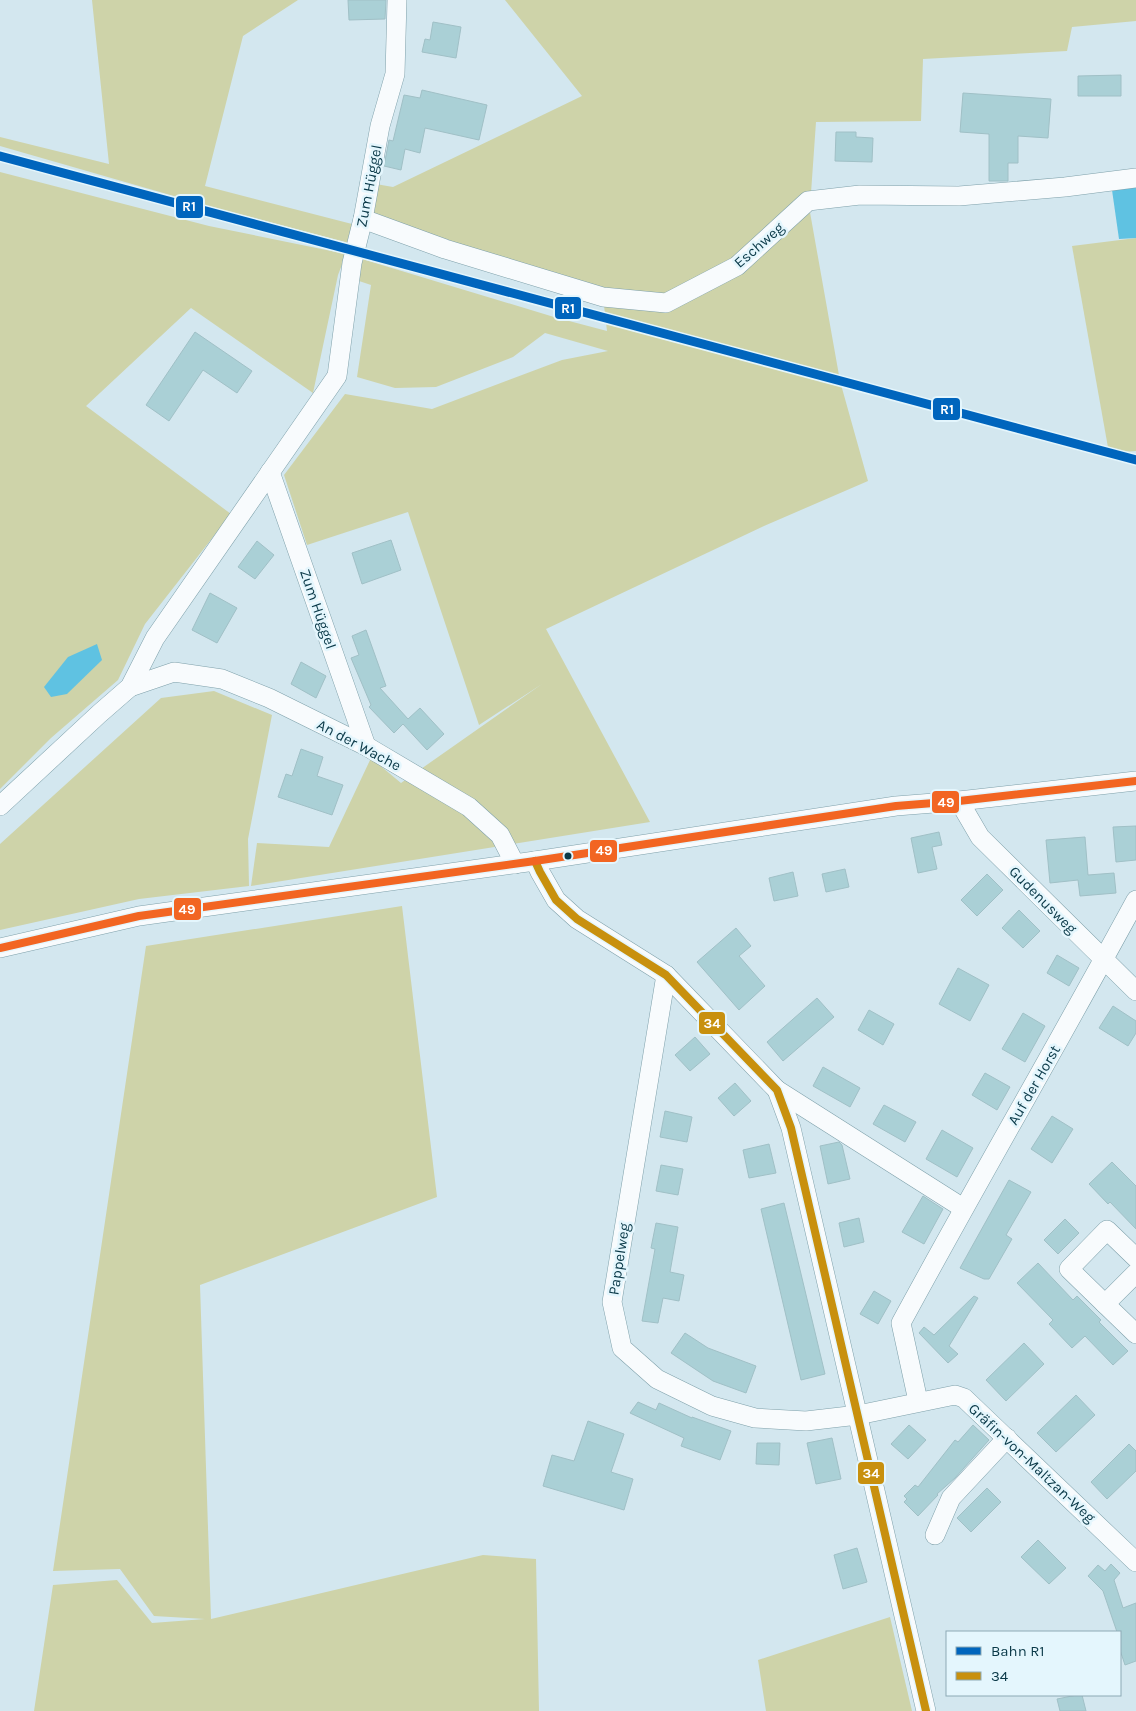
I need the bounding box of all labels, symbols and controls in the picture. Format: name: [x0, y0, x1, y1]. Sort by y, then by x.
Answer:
street label: Zum Hüggel: [352, 143, 386, 229]
line badge: R1: [175, 195, 204, 219]
text: R1: [182, 198, 196, 215]
street label: Eschweg: [730, 218, 788, 272]
line badge: R1: [554, 296, 582, 320]
text: R1: [561, 300, 575, 317]
line badge: R1: [932, 397, 961, 421]
text: R1: [940, 401, 954, 418]
street label: Zum Hüggel: [296, 567, 340, 651]
street label: An der Wache: [314, 715, 404, 775]
line badge: 49: [931, 790, 960, 814]
text: 49: [938, 794, 954, 811]
line badge: 49: [589, 839, 618, 863]
text: 49: [596, 842, 612, 859]
unlabelled marker: [563, 851, 573, 861]
street label: Gudenusweg: [1005, 862, 1081, 938]
line badge: 49: [173, 897, 202, 921]
text: 49: [179, 901, 195, 918]
line badge: 34: [698, 1011, 726, 1035]
text: 34: [703, 1015, 721, 1032]
street label: Auf der Horst: [1004, 1042, 1064, 1128]
street label: Pappelweg: [604, 1221, 634, 1296]
street label: Gräfin-von-Maltzan-Weg: [965, 1400, 1100, 1527]
line badge: 34: [857, 1461, 885, 1485]
text: 34: [862, 1465, 880, 1482]
legend: [946, 1631, 1121, 1696]
text: Bahn R1: [991, 1642, 1044, 1660]
text: 34: [991, 1667, 1009, 1685]

